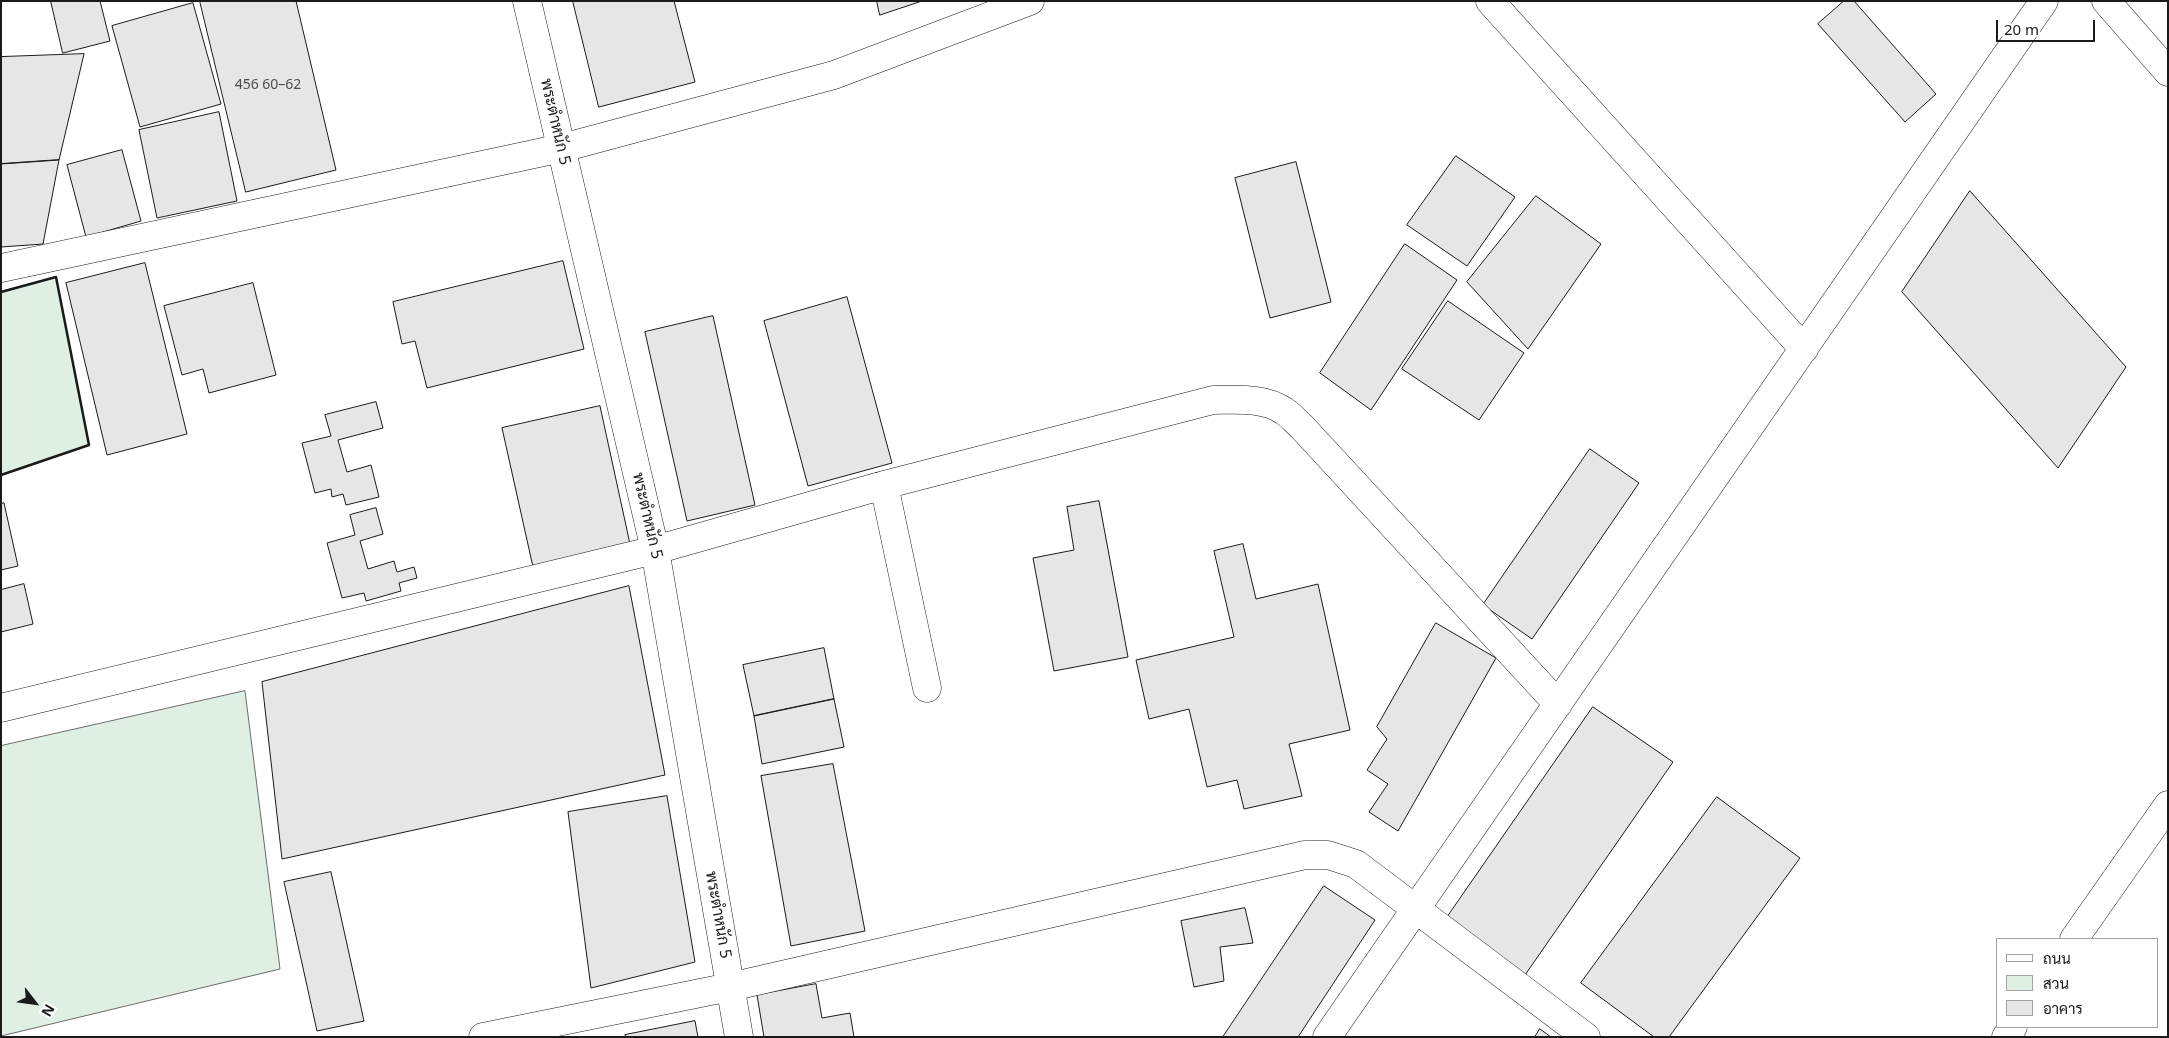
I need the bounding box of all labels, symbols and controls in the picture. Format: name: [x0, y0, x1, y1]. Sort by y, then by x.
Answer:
scale bar: [1999, 10, 2098, 42]
text: 20 m: [2004, 19, 2039, 39]
house number: 456 60–62: [235, 77, 301, 93]
street label: พระตำหนัก 5: [536, 77, 574, 167]
street label: พระตำหนัก 5: [628, 471, 666, 561]
street label: พระตำหนัก 5: [701, 870, 735, 960]
legend: [1996, 938, 2159, 1028]
text: ถนน: [2043, 948, 2071, 968]
text: สวน: [2043, 973, 2069, 993]
north arrow: [10, 978, 60, 1028]
text: อาคาร: [2043, 998, 2083, 1018]
text: N: [37, 1001, 60, 1020]

